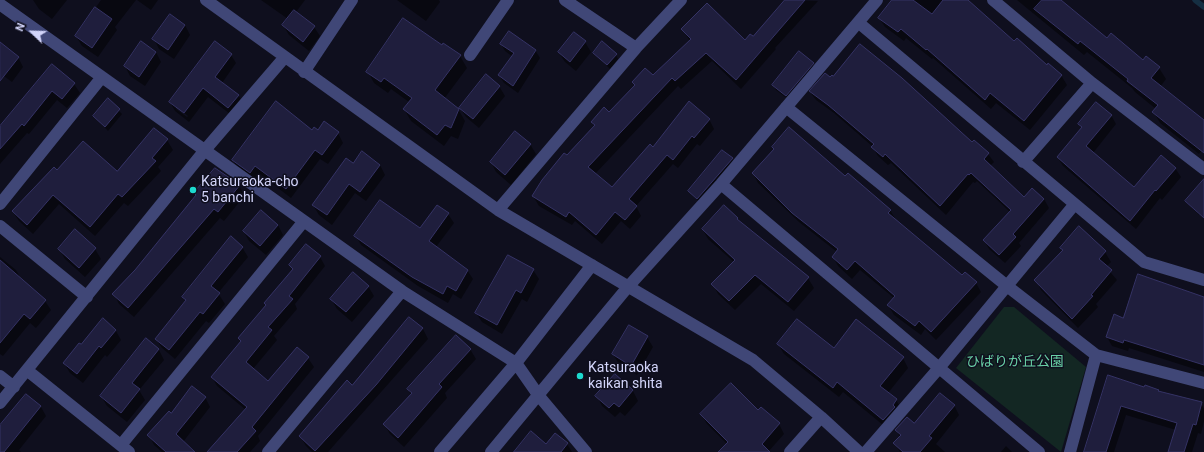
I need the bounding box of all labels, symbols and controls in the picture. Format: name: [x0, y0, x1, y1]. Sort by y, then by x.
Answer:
north arrow: [12, 12, 52, 52]
text: N: [13, 21, 28, 33]
place label: Katsuraoka-cho 5 banchi: [201, 174, 299, 206]
marker: Katsuraoka-cho 5 banchi: [188, 185, 198, 195]
park label: ひばりが丘公園: [966, 354, 1064, 370]
place label: Katsuraoka kaikan shita: [588, 360, 663, 392]
marker: Katsuraoka kaikan shita: [575, 371, 585, 381]

